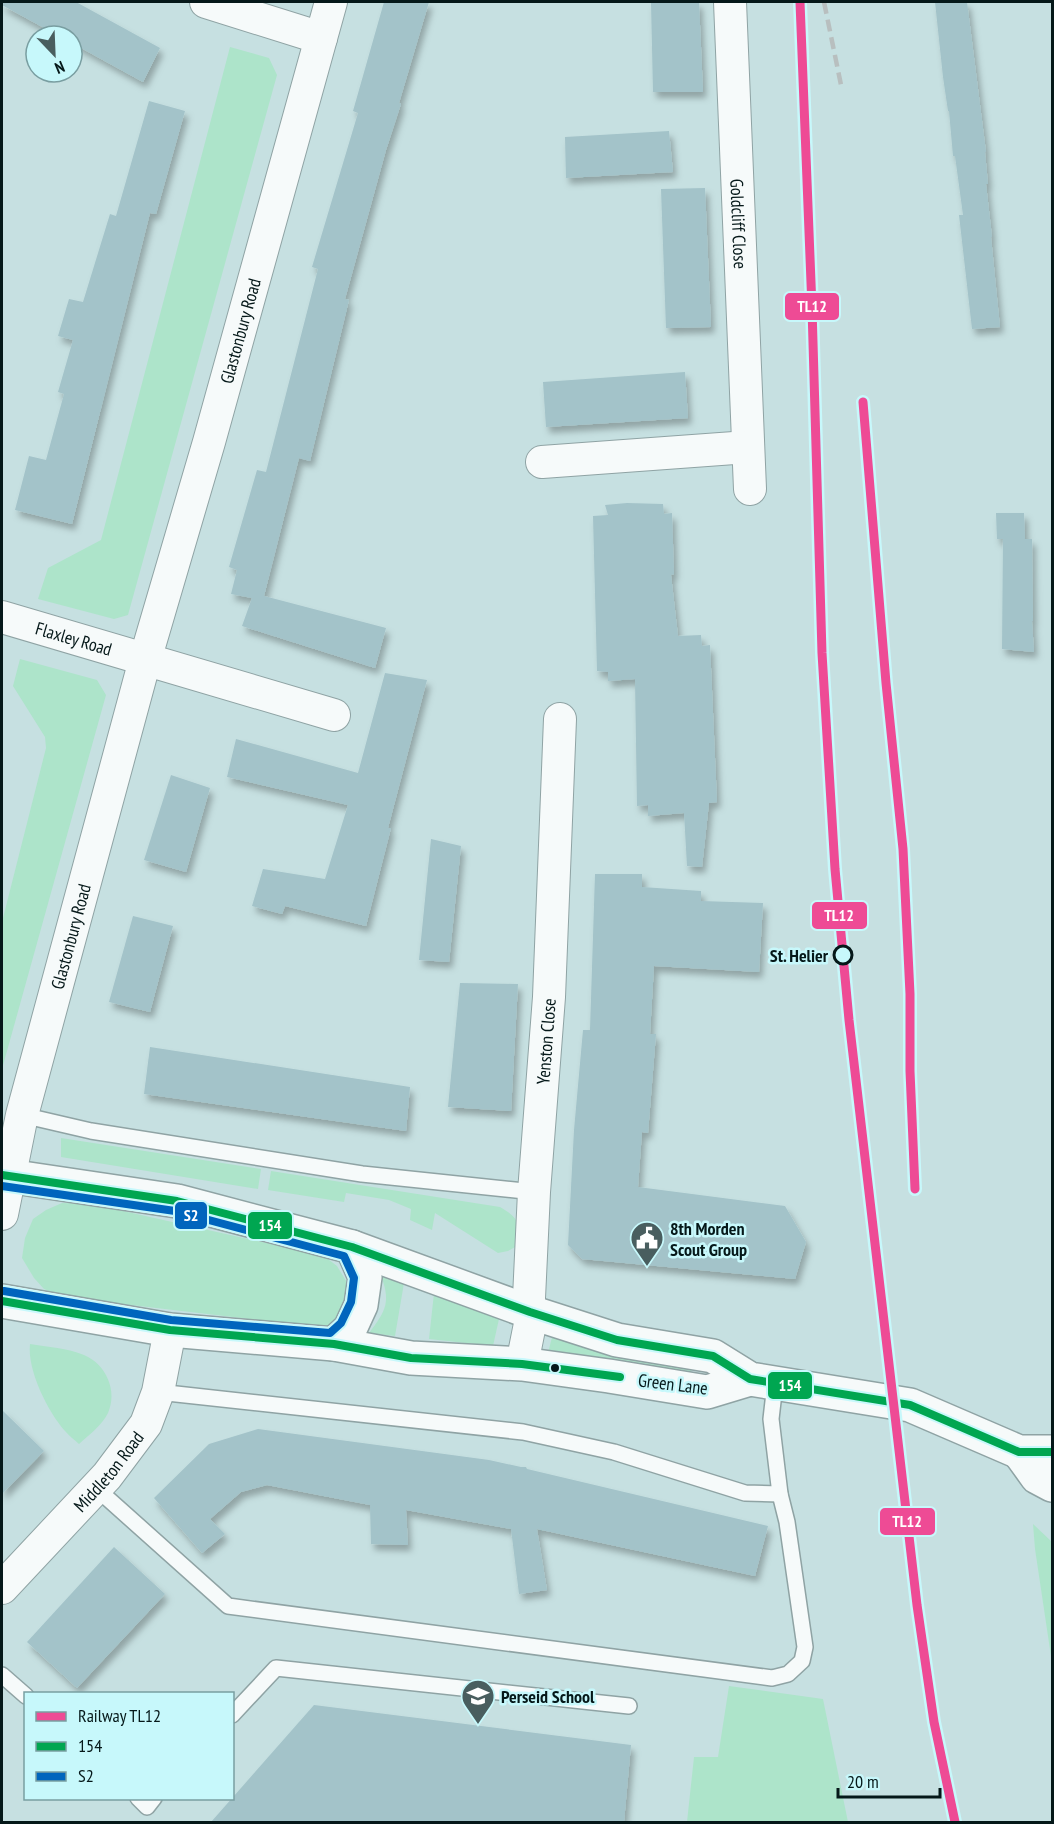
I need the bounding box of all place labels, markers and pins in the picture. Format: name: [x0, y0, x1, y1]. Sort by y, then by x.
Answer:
place label: St. Helier: [770, 944, 829, 967]
marker: St. Helier: [833, 945, 853, 965]
place label: 8th Morden Scout Group: [670, 1217, 747, 1261]
public building icon: 8th Morden Scout Group: [629, 1220, 665, 1267]
unlabelled marker: [549, 1362, 561, 1374]
school or university icon: Perseid School: [460, 1678, 496, 1725]
place label: Perseid School: [501, 1685, 595, 1708]

